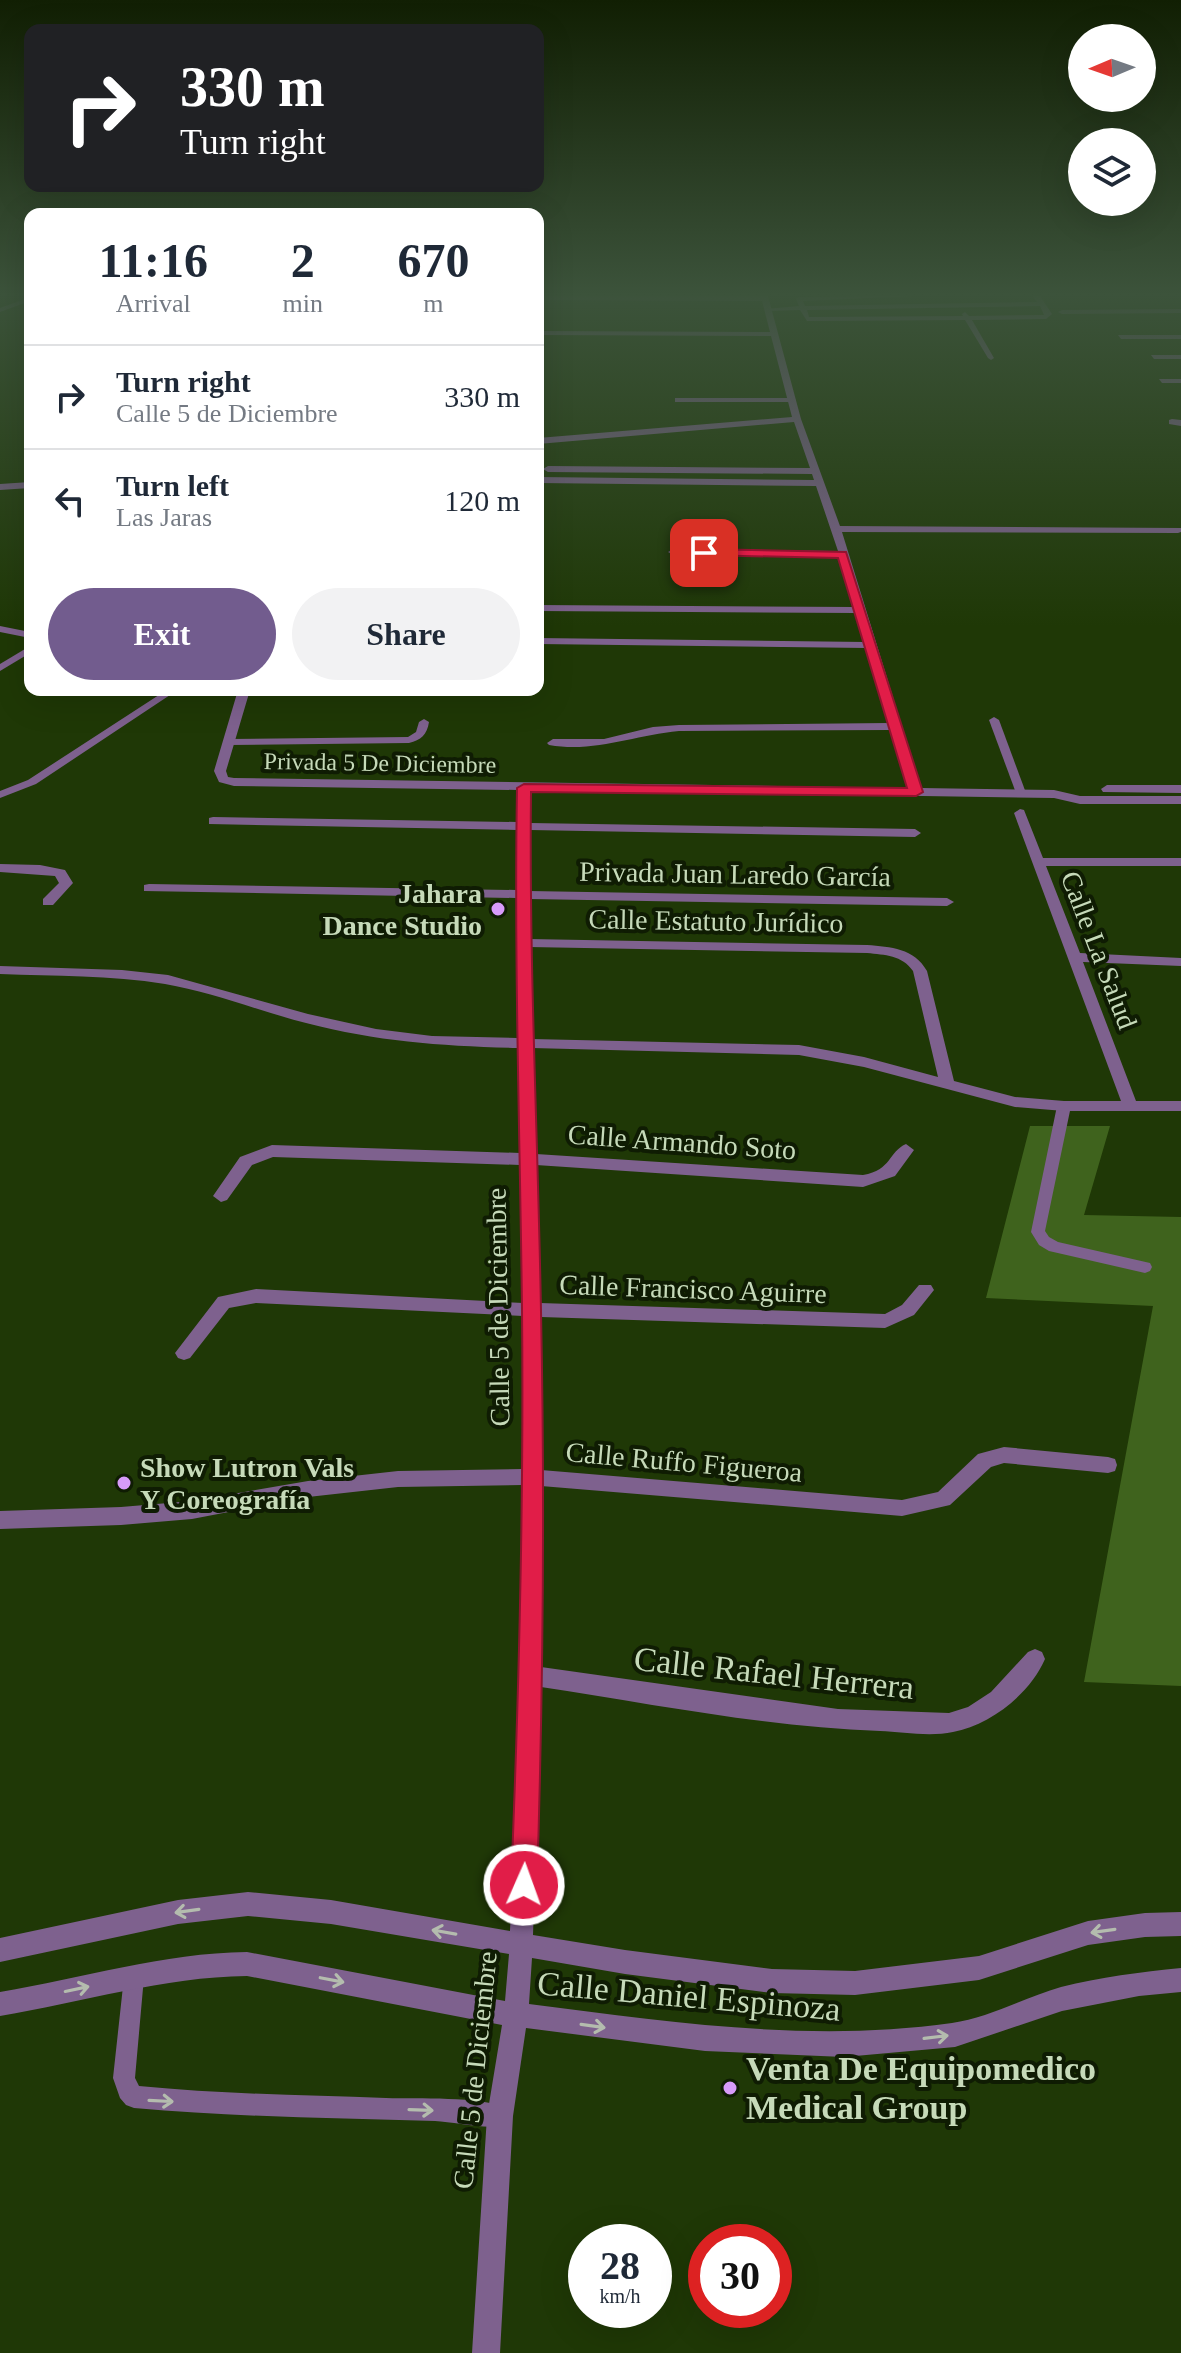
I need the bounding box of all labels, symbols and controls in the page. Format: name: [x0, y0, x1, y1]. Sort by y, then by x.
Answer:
north arrow: [1068, 24, 1156, 112]
map controls: [1068, 24, 1156, 216]
icon: right: [48, 56, 152, 160]
text: 330 m: [180, 56, 325, 118]
text: Turn right: [180, 122, 326, 162]
button: layers: [1068, 128, 1156, 216]
text: 11:16: [99, 234, 208, 287]
text: 2: [291, 234, 315, 287]
text: 670: [397, 234, 469, 287]
text: Arrival: [116, 289, 191, 318]
text: min: [282, 289, 323, 318]
text: m: [423, 289, 444, 318]
text: Turn right: [116, 365, 251, 398]
icon: right: [48, 375, 92, 419]
text: 330 m: [444, 380, 520, 413]
text: Calle 5 de Diciembre: [116, 399, 338, 428]
text: Turn left: [116, 469, 229, 502]
icon: left: [48, 479, 92, 523]
text: 120 m: [444, 484, 520, 517]
text: Las Jaras: [116, 503, 212, 532]
pin: [670, 519, 738, 587]
icon: arrive: [682, 531, 726, 575]
button: Exit: [48, 588, 276, 680]
button: Share: [292, 588, 520, 680]
street label: Privada 5 De Diciembre: [263, 748, 497, 778]
street label: Privada Juan Laredo García: [579, 856, 892, 892]
street label: Calle La Salud: [1055, 867, 1143, 1033]
place label: Jahara Dance Studio: [323, 878, 482, 941]
marker: Jahara Dance Studio: [489, 900, 507, 918]
street label: Calle Estatuto Jurídico: [588, 903, 844, 939]
street label: Calle Armando Soto: [567, 1119, 797, 1165]
street label: Calle 5 de Diciembre: [480, 1187, 516, 1427]
street label: Calle Francisco Aguirre: [559, 1269, 827, 1309]
street label: Calle Ruffo Figueroa: [564, 1436, 804, 1488]
place label: Show Lutron Vals Y Coreografía: [140, 1452, 354, 1515]
marker: Show Lutron Vals Y Coreografía: [115, 1474, 133, 1492]
street label: Calle Rafael Herrera: [632, 1640, 916, 1706]
position arrow: [482, 1843, 566, 1927]
one-way arrow: [175, 1904, 200, 1919]
one-way arrow: [432, 1924, 458, 1939]
one-way arrow: [1091, 1924, 1117, 1939]
street label: Calle 5 de Diciembre: [447, 1950, 503, 2190]
street label: Calle Daniel Espinoza: [536, 1964, 842, 2028]
one-way arrow: [319, 1974, 345, 1989]
one-way arrow: [63, 1981, 89, 1996]
one-way arrow: [580, 2019, 605, 2034]
one-way arrow: [922, 2030, 949, 2045]
place label: Venta De Equipomedico Medical Group: [746, 2050, 1096, 2126]
marker: Venta De Equipomedico Medical Group: [721, 2079, 739, 2097]
one-way arrow: [147, 2094, 174, 2109]
one-way arrow: [407, 2102, 434, 2117]
speed limit sign: 30: [688, 2224, 792, 2328]
text: 28: [600, 2243, 640, 2288]
text: km/h: [599, 2285, 641, 2307]

